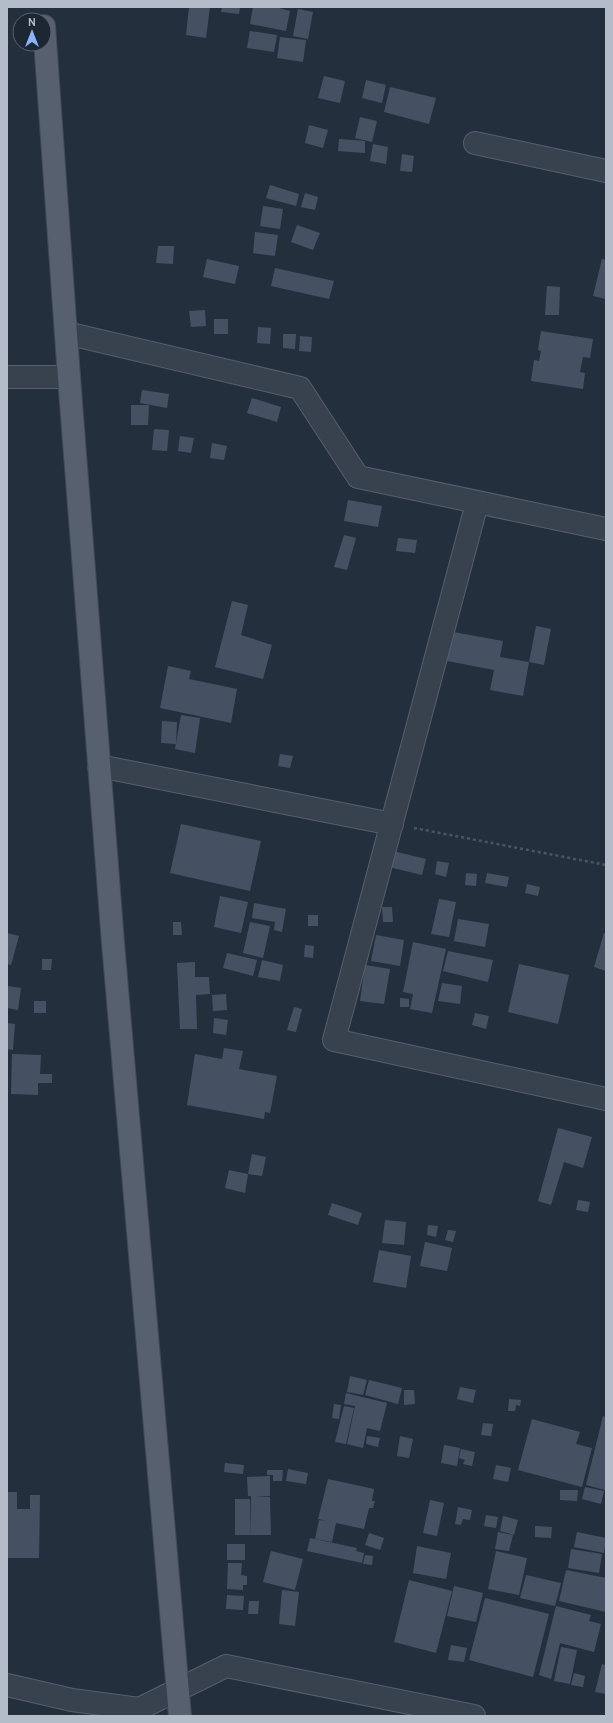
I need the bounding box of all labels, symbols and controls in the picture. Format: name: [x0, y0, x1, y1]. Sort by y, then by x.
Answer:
north arrow: [12, 12, 52, 52]
text: N: [28, 15, 36, 29]

